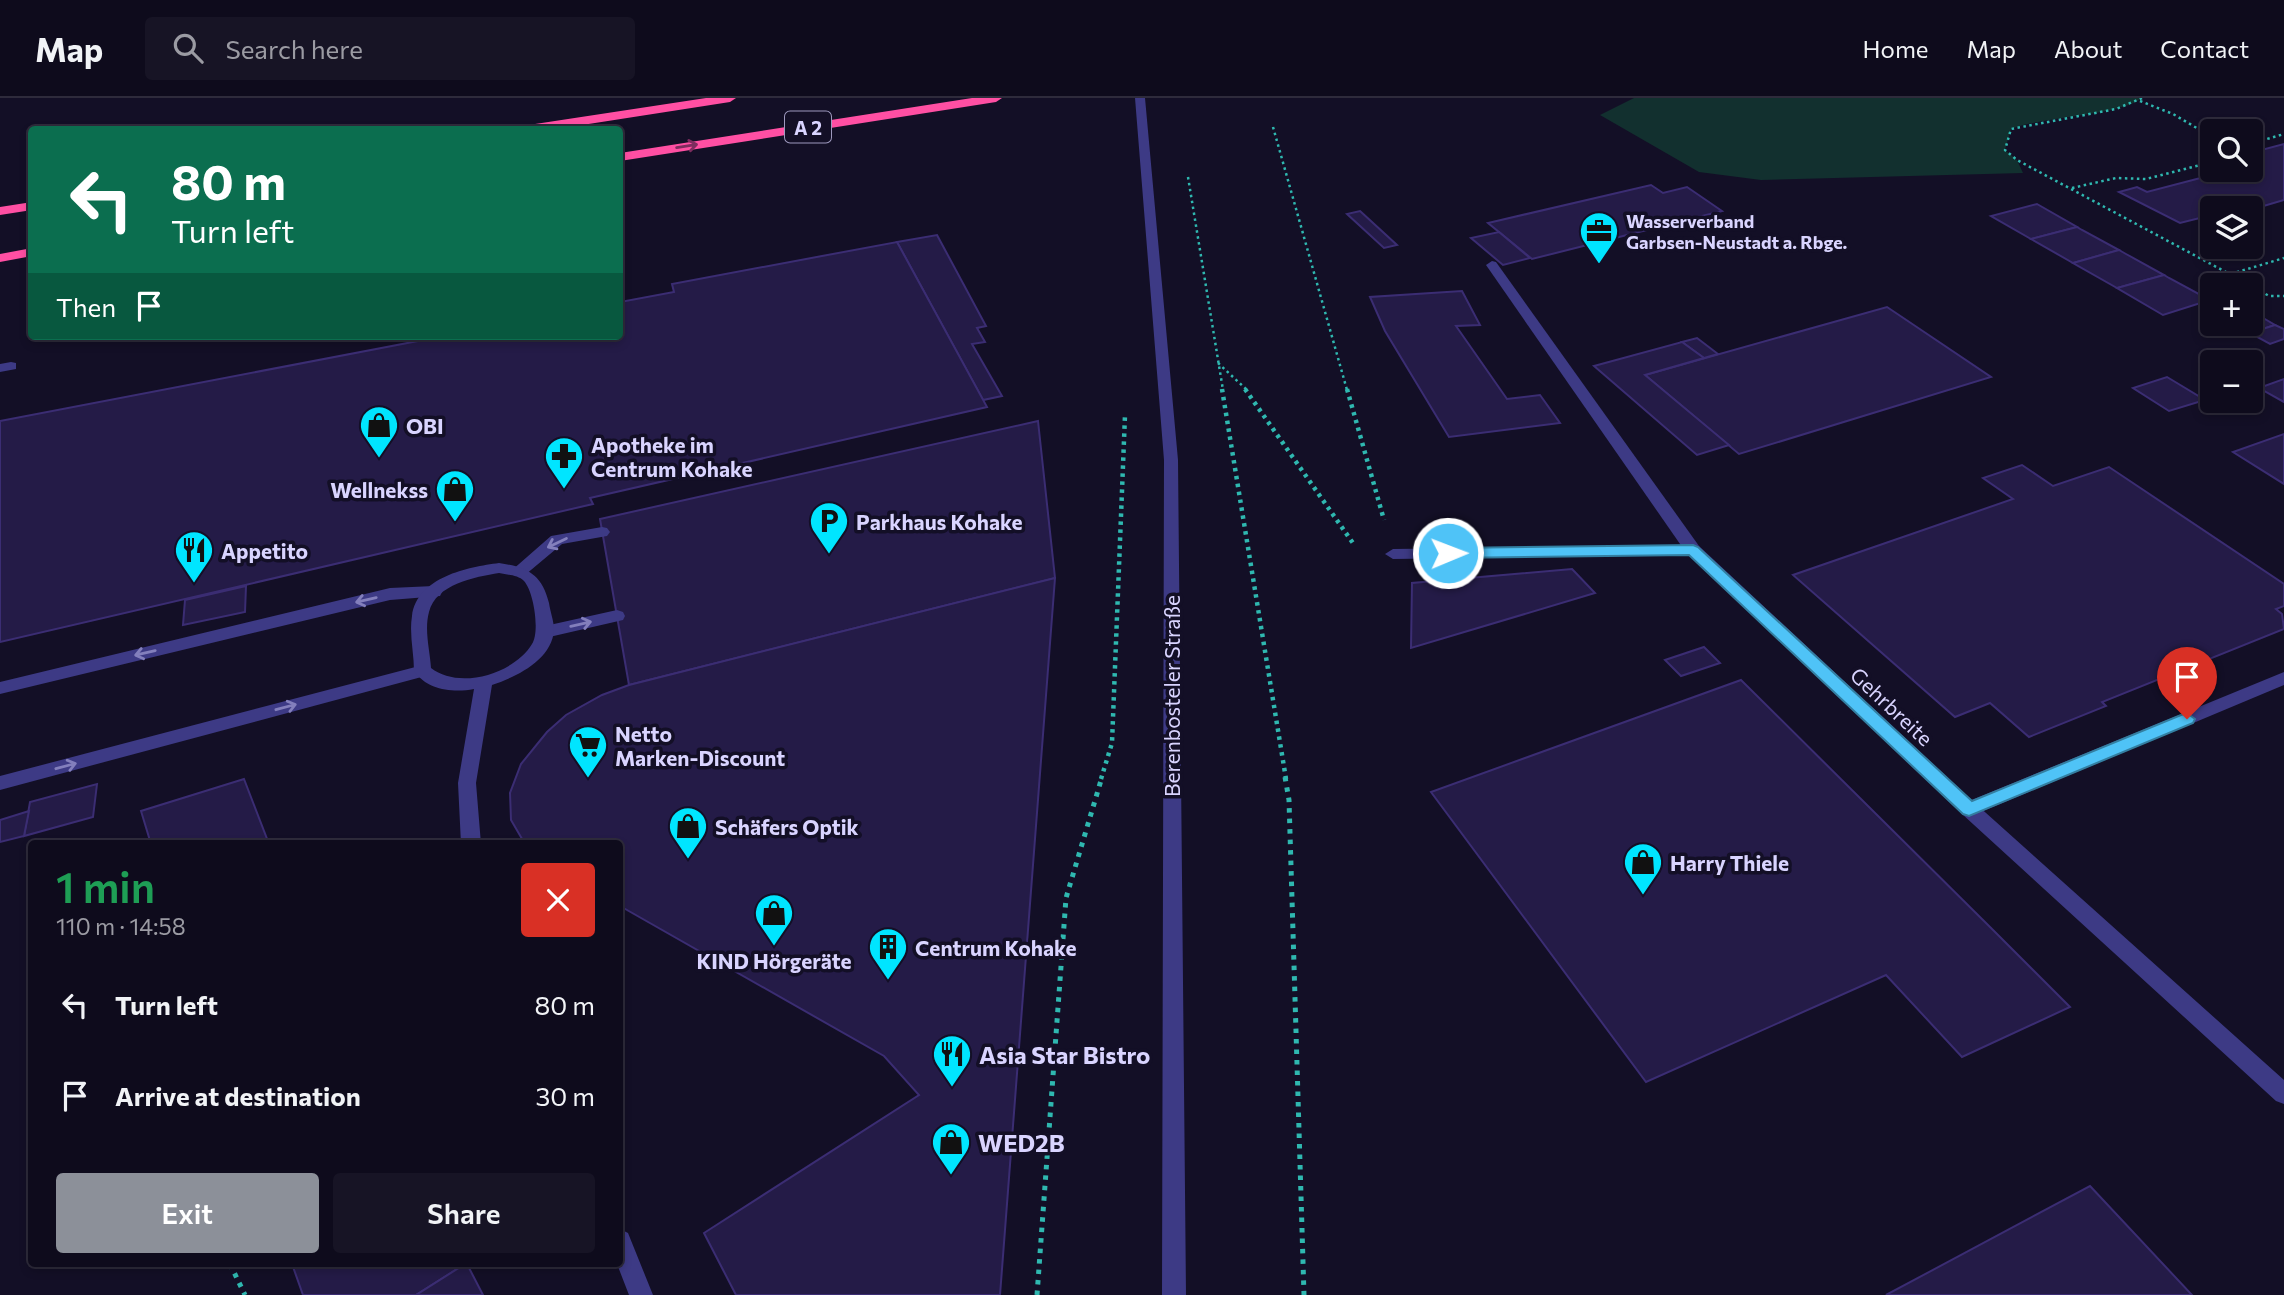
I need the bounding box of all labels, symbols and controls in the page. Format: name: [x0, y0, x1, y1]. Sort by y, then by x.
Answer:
search box: [145, 17, 635, 80]
text: Map: [35, 28, 103, 69]
icon: search: [169, 29, 207, 67]
text: Search here: [225, 33, 363, 64]
text: Home: [1863, 34, 1929, 63]
text: Map: [1967, 34, 2016, 63]
text: About: [2054, 34, 2122, 63]
text: Contact: [2160, 34, 2249, 63]
road number: A 2: [785, 112, 831, 142]
map controls: [2200, 119, 2263, 413]
button: search: [2200, 119, 2263, 182]
one-way arrow: [675, 139, 698, 152]
text: 80 m: [171, 150, 286, 210]
icon: left: [56, 154, 147, 245]
button: layers: [2200, 196, 2263, 259]
text: Turn left: [171, 210, 295, 250]
office icon: Wasserverband Garbsen-Neustadt a. Rbge.: [1578, 210, 1620, 265]
place label: Wasserverband Garbsen-Neustadt a. Rbge.: [1626, 210, 1848, 253]
button: +: [2200, 273, 2263, 336]
icon: arrive: [130, 287, 168, 325]
text: Then: [56, 291, 116, 322]
button: −: [2200, 350, 2263, 413]
shop icon: OBI: [358, 404, 400, 459]
place label: OBI: [406, 413, 444, 438]
place label: Apotheke im Centrum Kohake: [591, 432, 753, 481]
pharmacy icon: Apotheke im Centrum Kohake: [543, 435, 585, 490]
shop icon: Wellnekss: [434, 468, 476, 523]
place label: Wellnekss: [330, 477, 428, 502]
parking icon: Parkhaus Kohake: [808, 500, 850, 555]
place label: Parkhaus Kohake: [856, 509, 1023, 534]
position arrow: [1411, 516, 1485, 590]
restaurant icon: Appetito: [173, 529, 215, 584]
one-way arrow: [547, 537, 568, 550]
place label: Appetito: [221, 538, 308, 563]
one-way arrow: [355, 594, 378, 607]
street label: Berenbosteler Straße: [1159, 595, 1184, 797]
one-way arrow: [569, 617, 592, 630]
one-way arrow: [134, 647, 157, 660]
pin: [2157, 647, 2217, 719]
icon: arrive: [2168, 658, 2206, 696]
street label: Gehrbreite: [1846, 662, 1938, 750]
one-way arrow: [274, 700, 297, 713]
place label: Netto Marken-Discount: [615, 721, 785, 770]
supermarket icon: Netto Marken-Discount: [567, 724, 609, 779]
one-way arrow: [55, 758, 77, 771]
shop icon: Schäfers Optik: [667, 805, 709, 860]
place label: Schäfers Optik: [715, 814, 859, 839]
shop icon: Harry Thiele: [1622, 841, 1664, 896]
place label: Harry Thiele: [1670, 850, 1789, 875]
text: 1 min: [56, 860, 155, 912]
button: close: [521, 863, 595, 937]
shop icon: KIND Hörgeräte: [753, 892, 795, 947]
text: 110 m · 14:58: [56, 912, 186, 940]
building icon: Centrum Kohake: [867, 926, 909, 981]
place label: Centrum Kohake: [915, 935, 1077, 960]
place label: KIND Hörgeräte: [696, 948, 852, 973]
icon: left: [56, 986, 94, 1024]
text: Turn left: [115, 989, 218, 1020]
text: 80 m: [535, 989, 595, 1020]
restaurant icon: Asia Star Bistro: [931, 1033, 973, 1088]
place label: Asia Star Bistro: [979, 1040, 1150, 1069]
icon: arrive: [56, 1077, 94, 1115]
text: Arrive at destination: [115, 1080, 361, 1111]
text: 30 m: [536, 1080, 595, 1111]
shop icon: WED2B: [930, 1121, 972, 1176]
place label: WED2B: [978, 1128, 1065, 1157]
button: Exit: [56, 1173, 319, 1253]
button: Share: [333, 1173, 595, 1253]

